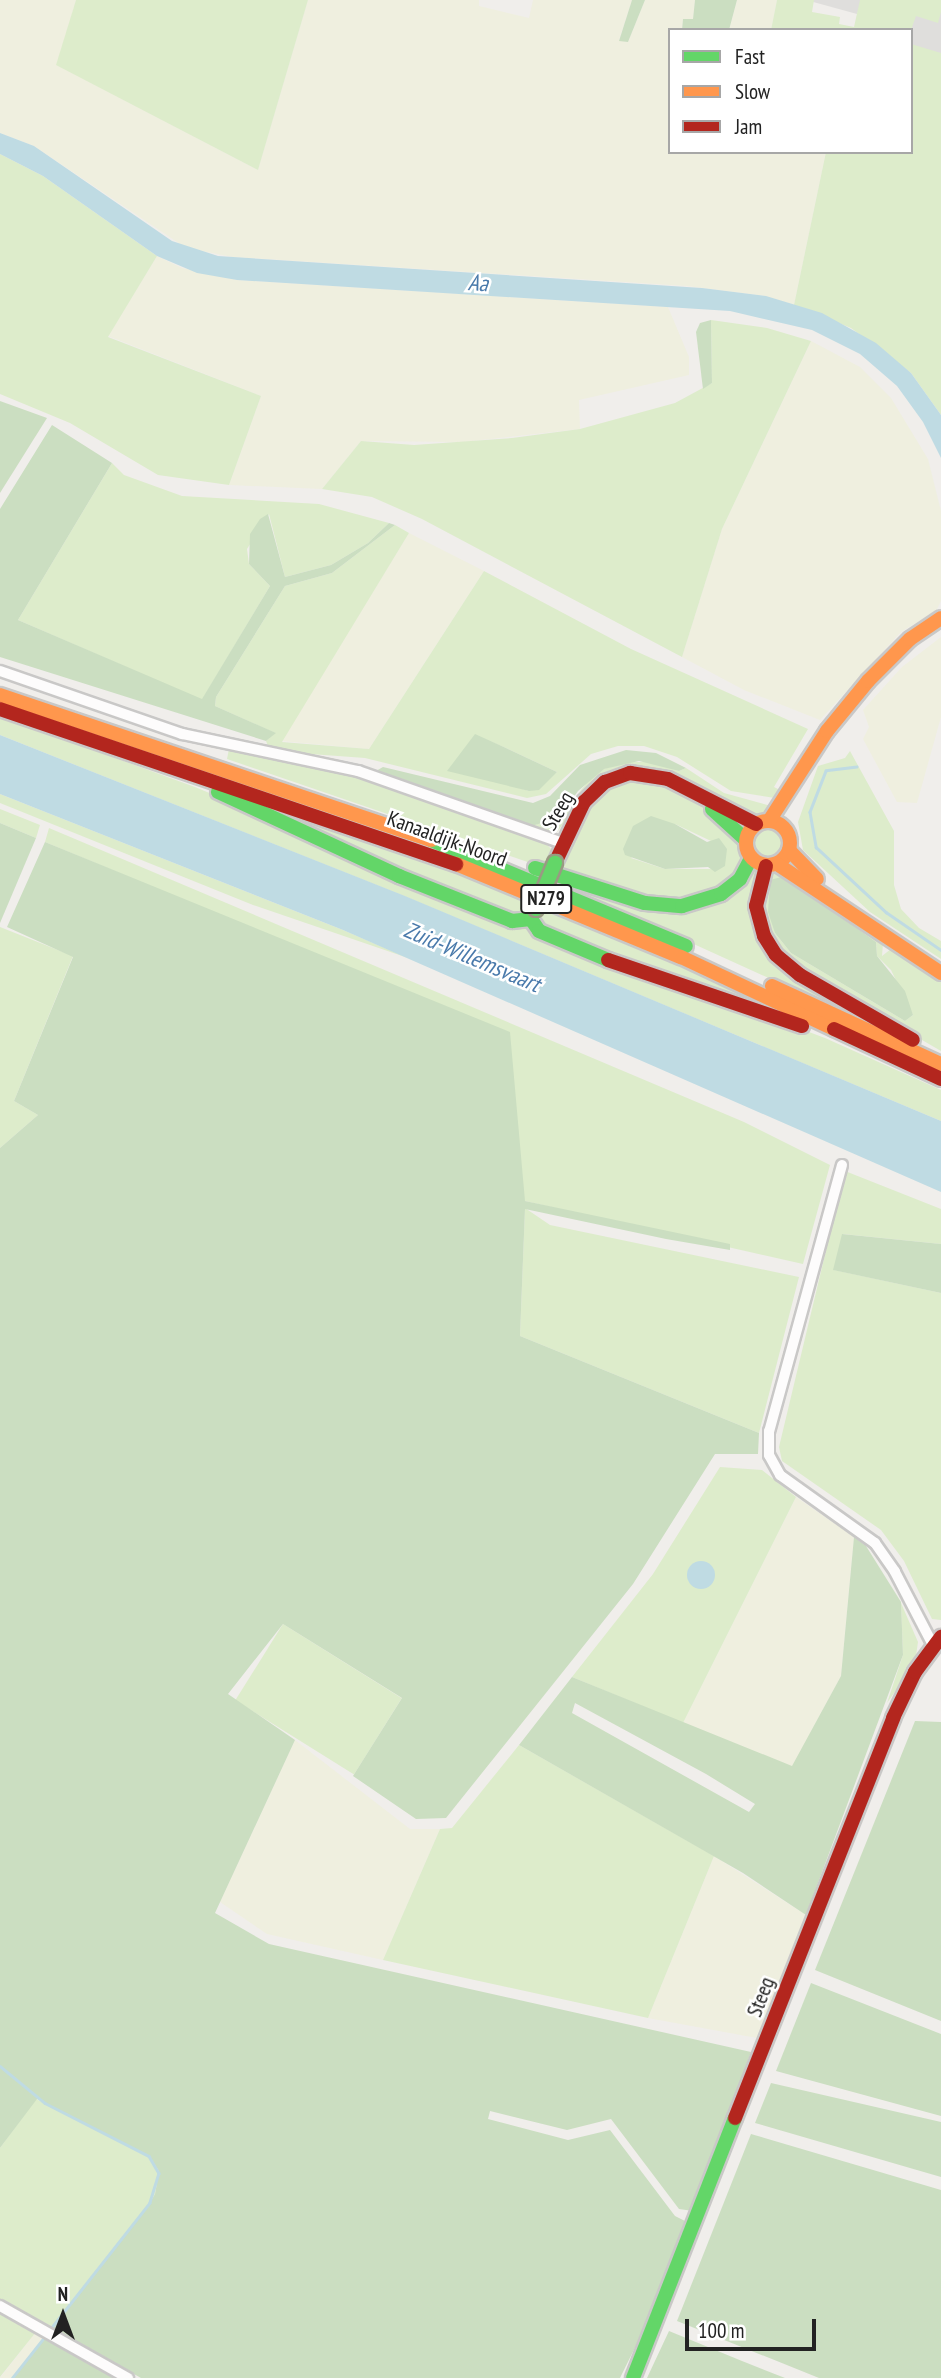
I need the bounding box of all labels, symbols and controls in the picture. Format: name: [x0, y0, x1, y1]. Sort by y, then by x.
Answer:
legend: [668, 28, 913, 154]
text: Fast: [735, 43, 765, 70]
text: Slow: [735, 78, 770, 105]
text: Jam: [735, 113, 762, 140]
water label: Aa: [467, 269, 489, 297]
street label: Steeg: [537, 787, 579, 835]
street label: Kanaaldijk-Noord: [384, 806, 510, 872]
road number: N279: [520, 884, 572, 914]
water label: Zuid-Willemsvaart: [400, 916, 544, 998]
street label: Steeg: [742, 1973, 780, 2021]
north arrow: [28, 2280, 98, 2350]
text: N: [58, 2282, 68, 2306]
scale bar: [689, 2304, 820, 2348]
text: 100 m: [698, 2317, 744, 2344]

